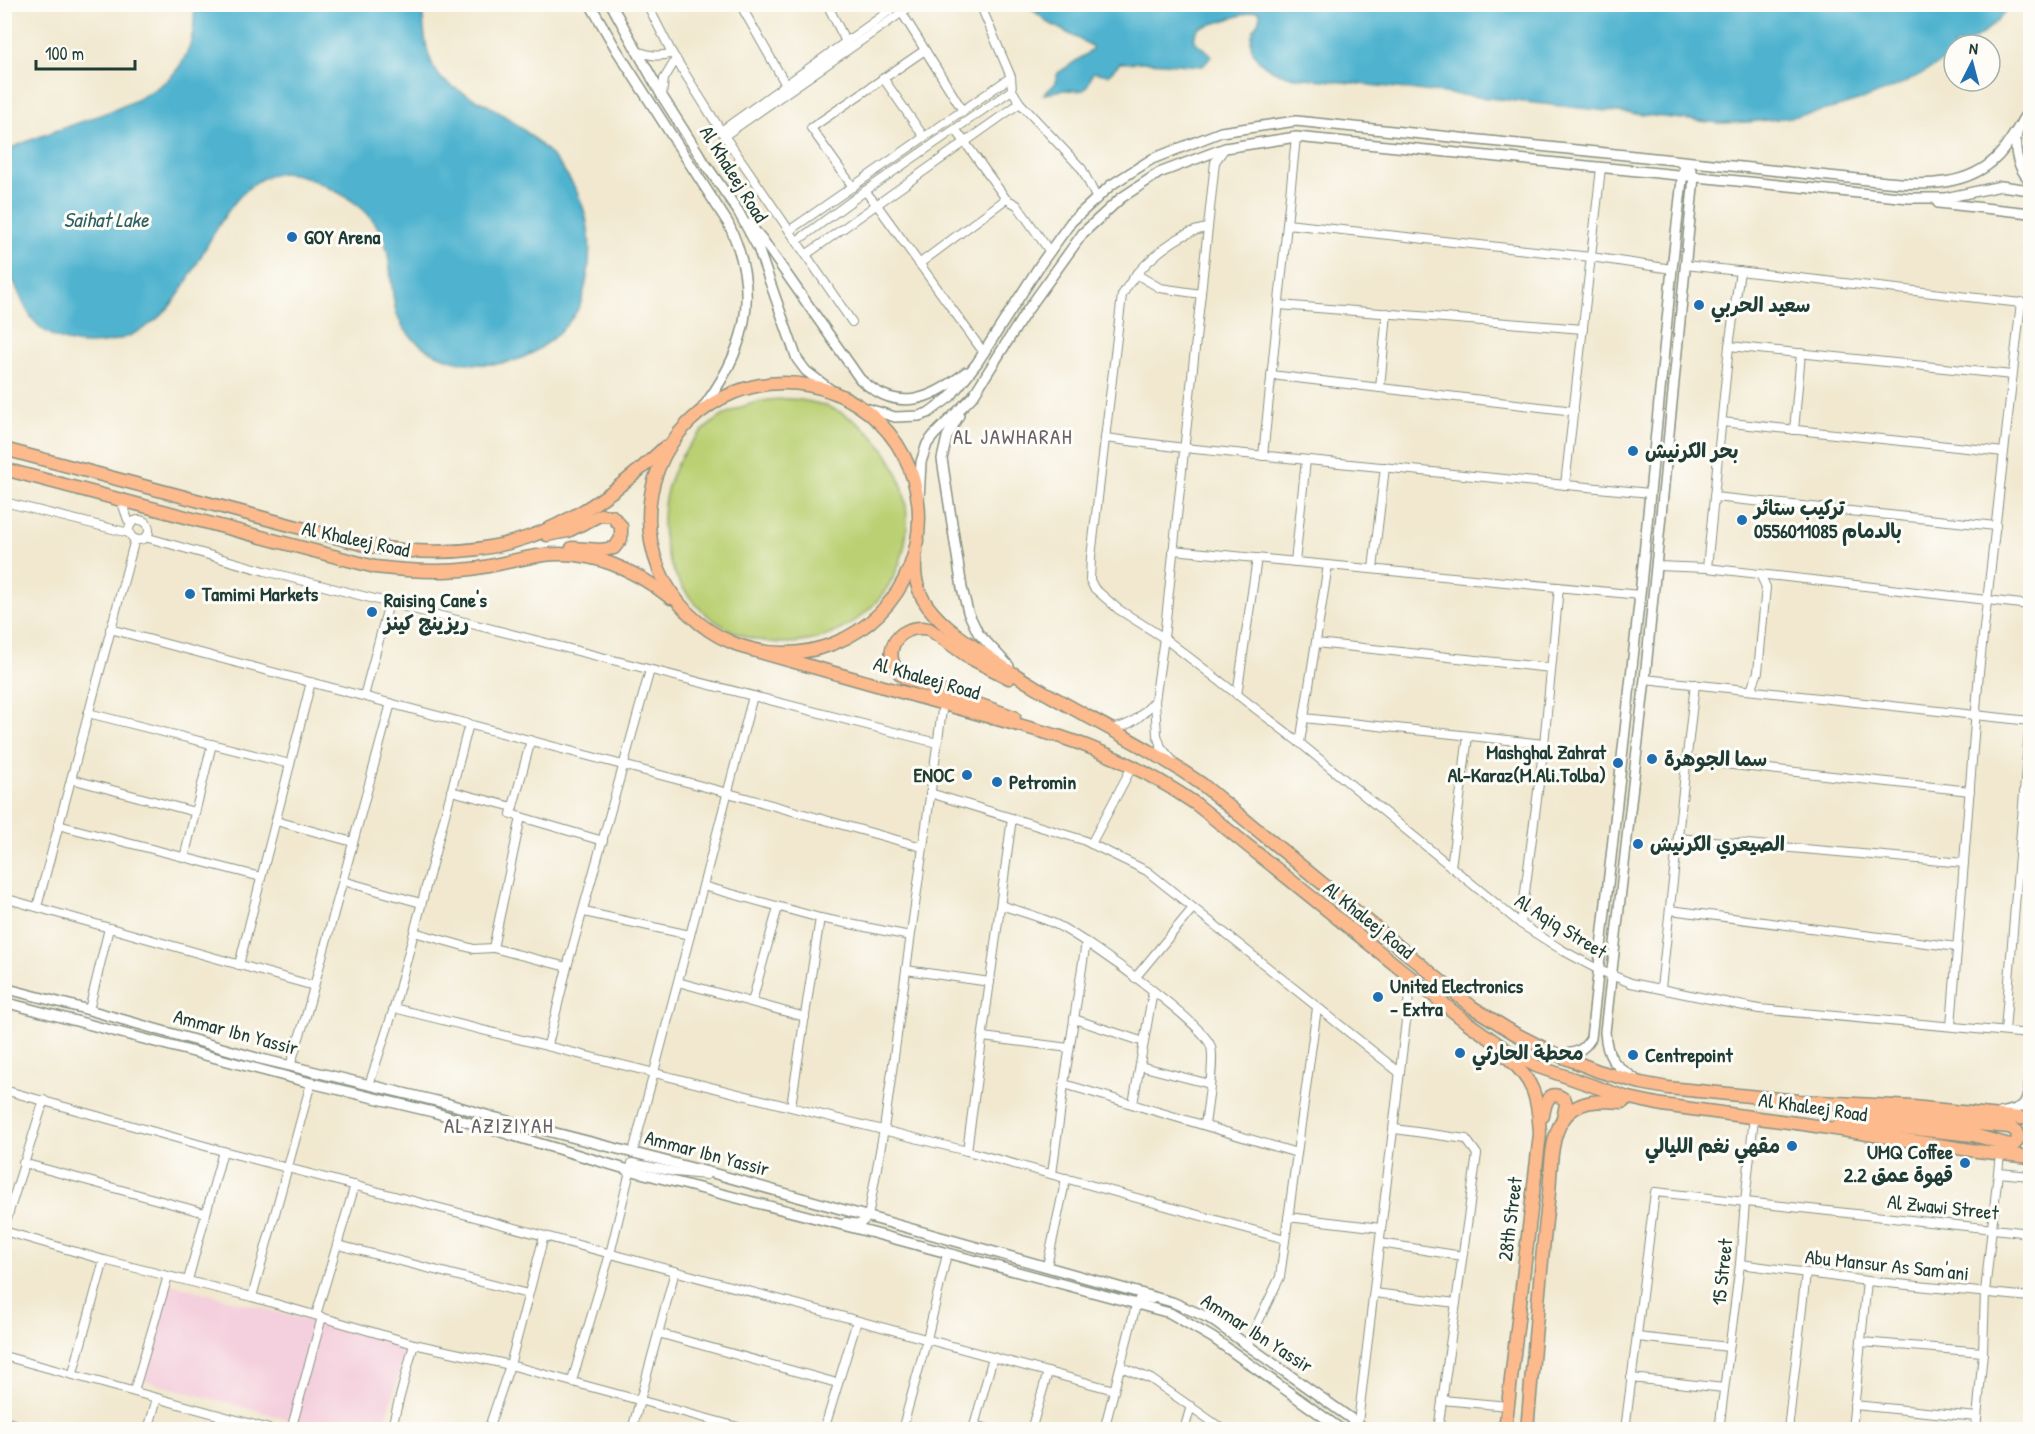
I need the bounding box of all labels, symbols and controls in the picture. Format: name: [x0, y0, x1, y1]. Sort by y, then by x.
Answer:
scale bar: [36, 33, 135, 71]
north arrow: [1942, 33, 2002, 93]
text: N: [1968, 37, 1979, 60]
text: 100 m: [45, 41, 84, 66]
street label: Al Khaleej Road: [694, 120, 775, 228]
water label: Saihat Lake: [64, 205, 150, 234]
place label: GOY Arena: [304, 223, 381, 250]
marker: GOY Arena: [285, 230, 299, 244]
place label: سعيد الحربي: [1711, 291, 1810, 323]
marker: سعيد الحربي: [1692, 298, 1706, 312]
district label: AL JAWHARAH: [953, 422, 1073, 451]
place label: بحر الكرنيش: [1645, 437, 1738, 464]
marker: بحر الكرنيش: [1626, 444, 1640, 458]
place label: تركيب ستائر بالدمام 0556011085: [1752, 494, 1902, 546]
marker: تركيب ستائر بالدمام 0556011085: [1735, 513, 1749, 527]
street label: Al Khaleej Road: [300, 514, 413, 563]
place label: Tamimi Markets: [201, 580, 319, 607]
place label: Raising Cane's ريزينج كينز: [382, 586, 487, 636]
marker: Tamimi Markets: [183, 587, 197, 601]
marker: Raising Cane's ريزينج كينز: [365, 605, 379, 619]
street label: Al Khaleej Road: [871, 649, 984, 706]
place label: Mashghal Zahrat Al-Karaz(M.Ali.Tolba): [1448, 738, 1607, 788]
place label: سما الجوهرة: [1664, 745, 1767, 772]
marker: سما الجوهرة: [1645, 752, 1659, 766]
marker: Mashghal Zahrat Al-Karaz(M.Ali.Tolba): [1611, 756, 1625, 770]
place label: ENOC: [913, 761, 955, 788]
marker: ENOC: [960, 768, 974, 782]
place label: Petromin: [1009, 768, 1076, 795]
marker: Petromin: [990, 775, 1004, 789]
place label: الصيعري الكرنيش: [1650, 830, 1785, 860]
marker: الصيعري الكرنيش: [1631, 837, 1645, 851]
street label: Al Khaleej Road: [1318, 875, 1421, 965]
street label: Al Aqiq Street: [1510, 887, 1613, 965]
place label: United Electronics - Extra: [1390, 972, 1524, 1022]
marker: United Electronics - Extra: [1371, 990, 1385, 1004]
street label: Ammar Ibn Yassir: [171, 1002, 302, 1061]
place label: محطة الحارثي: [1472, 1039, 1584, 1071]
place label: Centrepoint: [1645, 1041, 1734, 1069]
marker: محطة الحارثي: [1453, 1046, 1467, 1060]
marker: Centrepoint: [1626, 1048, 1640, 1062]
street label: Al Khaleej Road: [1757, 1086, 1869, 1128]
district label: AL AZIZIYAH: [444, 1111, 554, 1140]
street label: Ammar Ibn Yassir: [642, 1123, 773, 1182]
place label: مقهي نغم الليالي: [1645, 1132, 1780, 1164]
place label: UMQ Coffee 2.2 قهوة عمق: [1844, 1138, 1953, 1189]
marker: مقهي نغم الليالي: [1785, 1139, 1799, 1153]
marker: UMQ Coffee 2.2 قهوة عمق: [1958, 1156, 1972, 1170]
street label: 28th Street: [1491, 1174, 1528, 1263]
street label: Al Zwawi Street: [1886, 1187, 2001, 1226]
street label: 15 Street: [1705, 1236, 1739, 1307]
street label: Abu Mansur As Sam'ani: [1804, 1242, 1970, 1287]
street label: Ammar Ibn Yassir: [1196, 1286, 1319, 1379]

